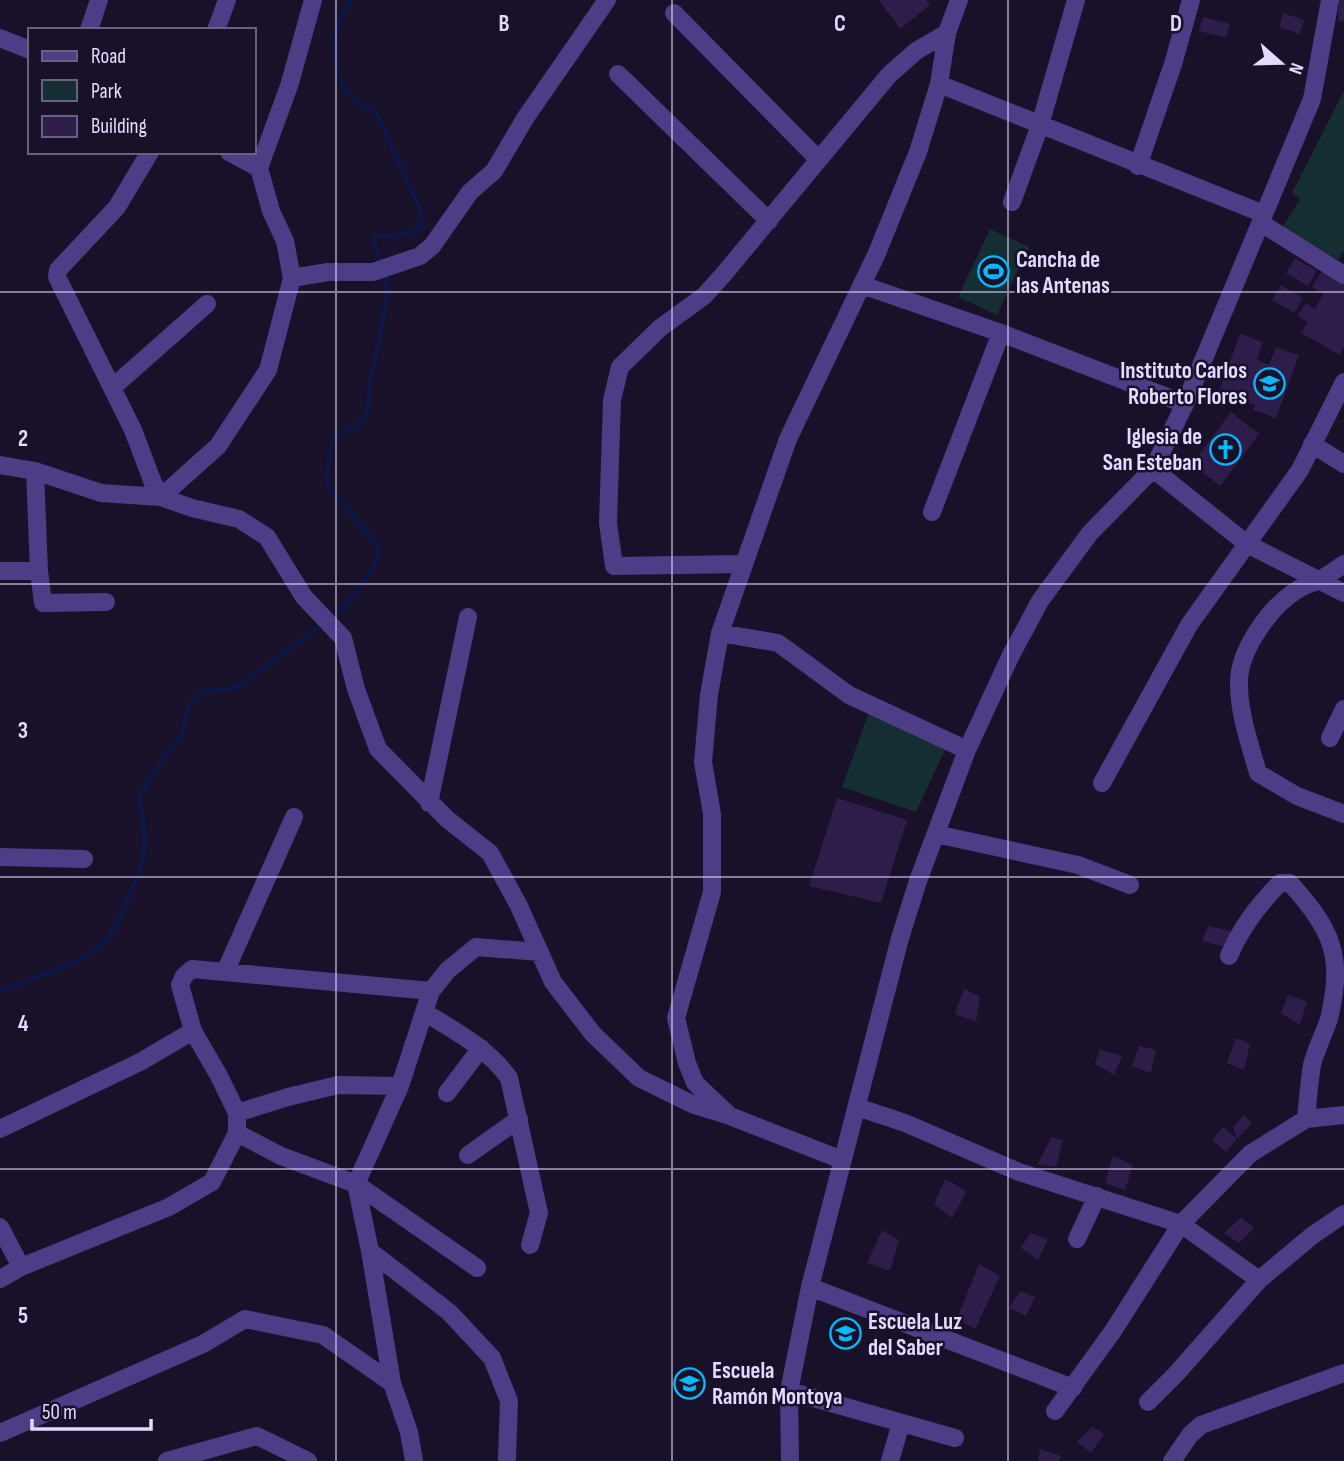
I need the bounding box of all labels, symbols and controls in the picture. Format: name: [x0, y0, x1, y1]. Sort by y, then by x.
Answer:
text: B: [499, 10, 510, 38]
text: C: [834, 10, 846, 38]
text: D: [1170, 10, 1182, 38]
legend: [28, 28, 256, 154]
north arrow: [1246, 28, 1316, 98]
text: Road: [91, 44, 126, 69]
text: N: [1283, 60, 1308, 77]
text: Park: [91, 79, 122, 104]
text: Building: [91, 114, 147, 139]
place label: Cancha de las Antenas: [1016, 246, 1110, 300]
sports icon: Cancha de las Antenas: [976, 255, 1010, 289]
place label: Instituto Carlos Roberto Flores: [1120, 357, 1247, 411]
school or university icon: Instituto Carlos Roberto Flores: [1253, 366, 1287, 400]
place label: Iglesia de San Esteban: [1103, 423, 1202, 477]
text: 2: [18, 425, 28, 453]
church icon: Iglesia de San Esteban: [1208, 432, 1242, 466]
text: 3: [18, 717, 28, 745]
text: 4: [18, 1010, 29, 1038]
text: 5: [18, 1302, 28, 1330]
place label: Escuela Luz del Saber: [868, 1308, 962, 1362]
school or university icon: Escuela Luz del Saber: [828, 1317, 862, 1351]
place label: Escuela Ramón Montoya: [712, 1357, 842, 1411]
school or university icon: Escuela Ramón Montoya: [672, 1366, 706, 1400]
scale bar: [32, 1388, 150, 1432]
text: 50 m: [42, 1400, 77, 1425]

